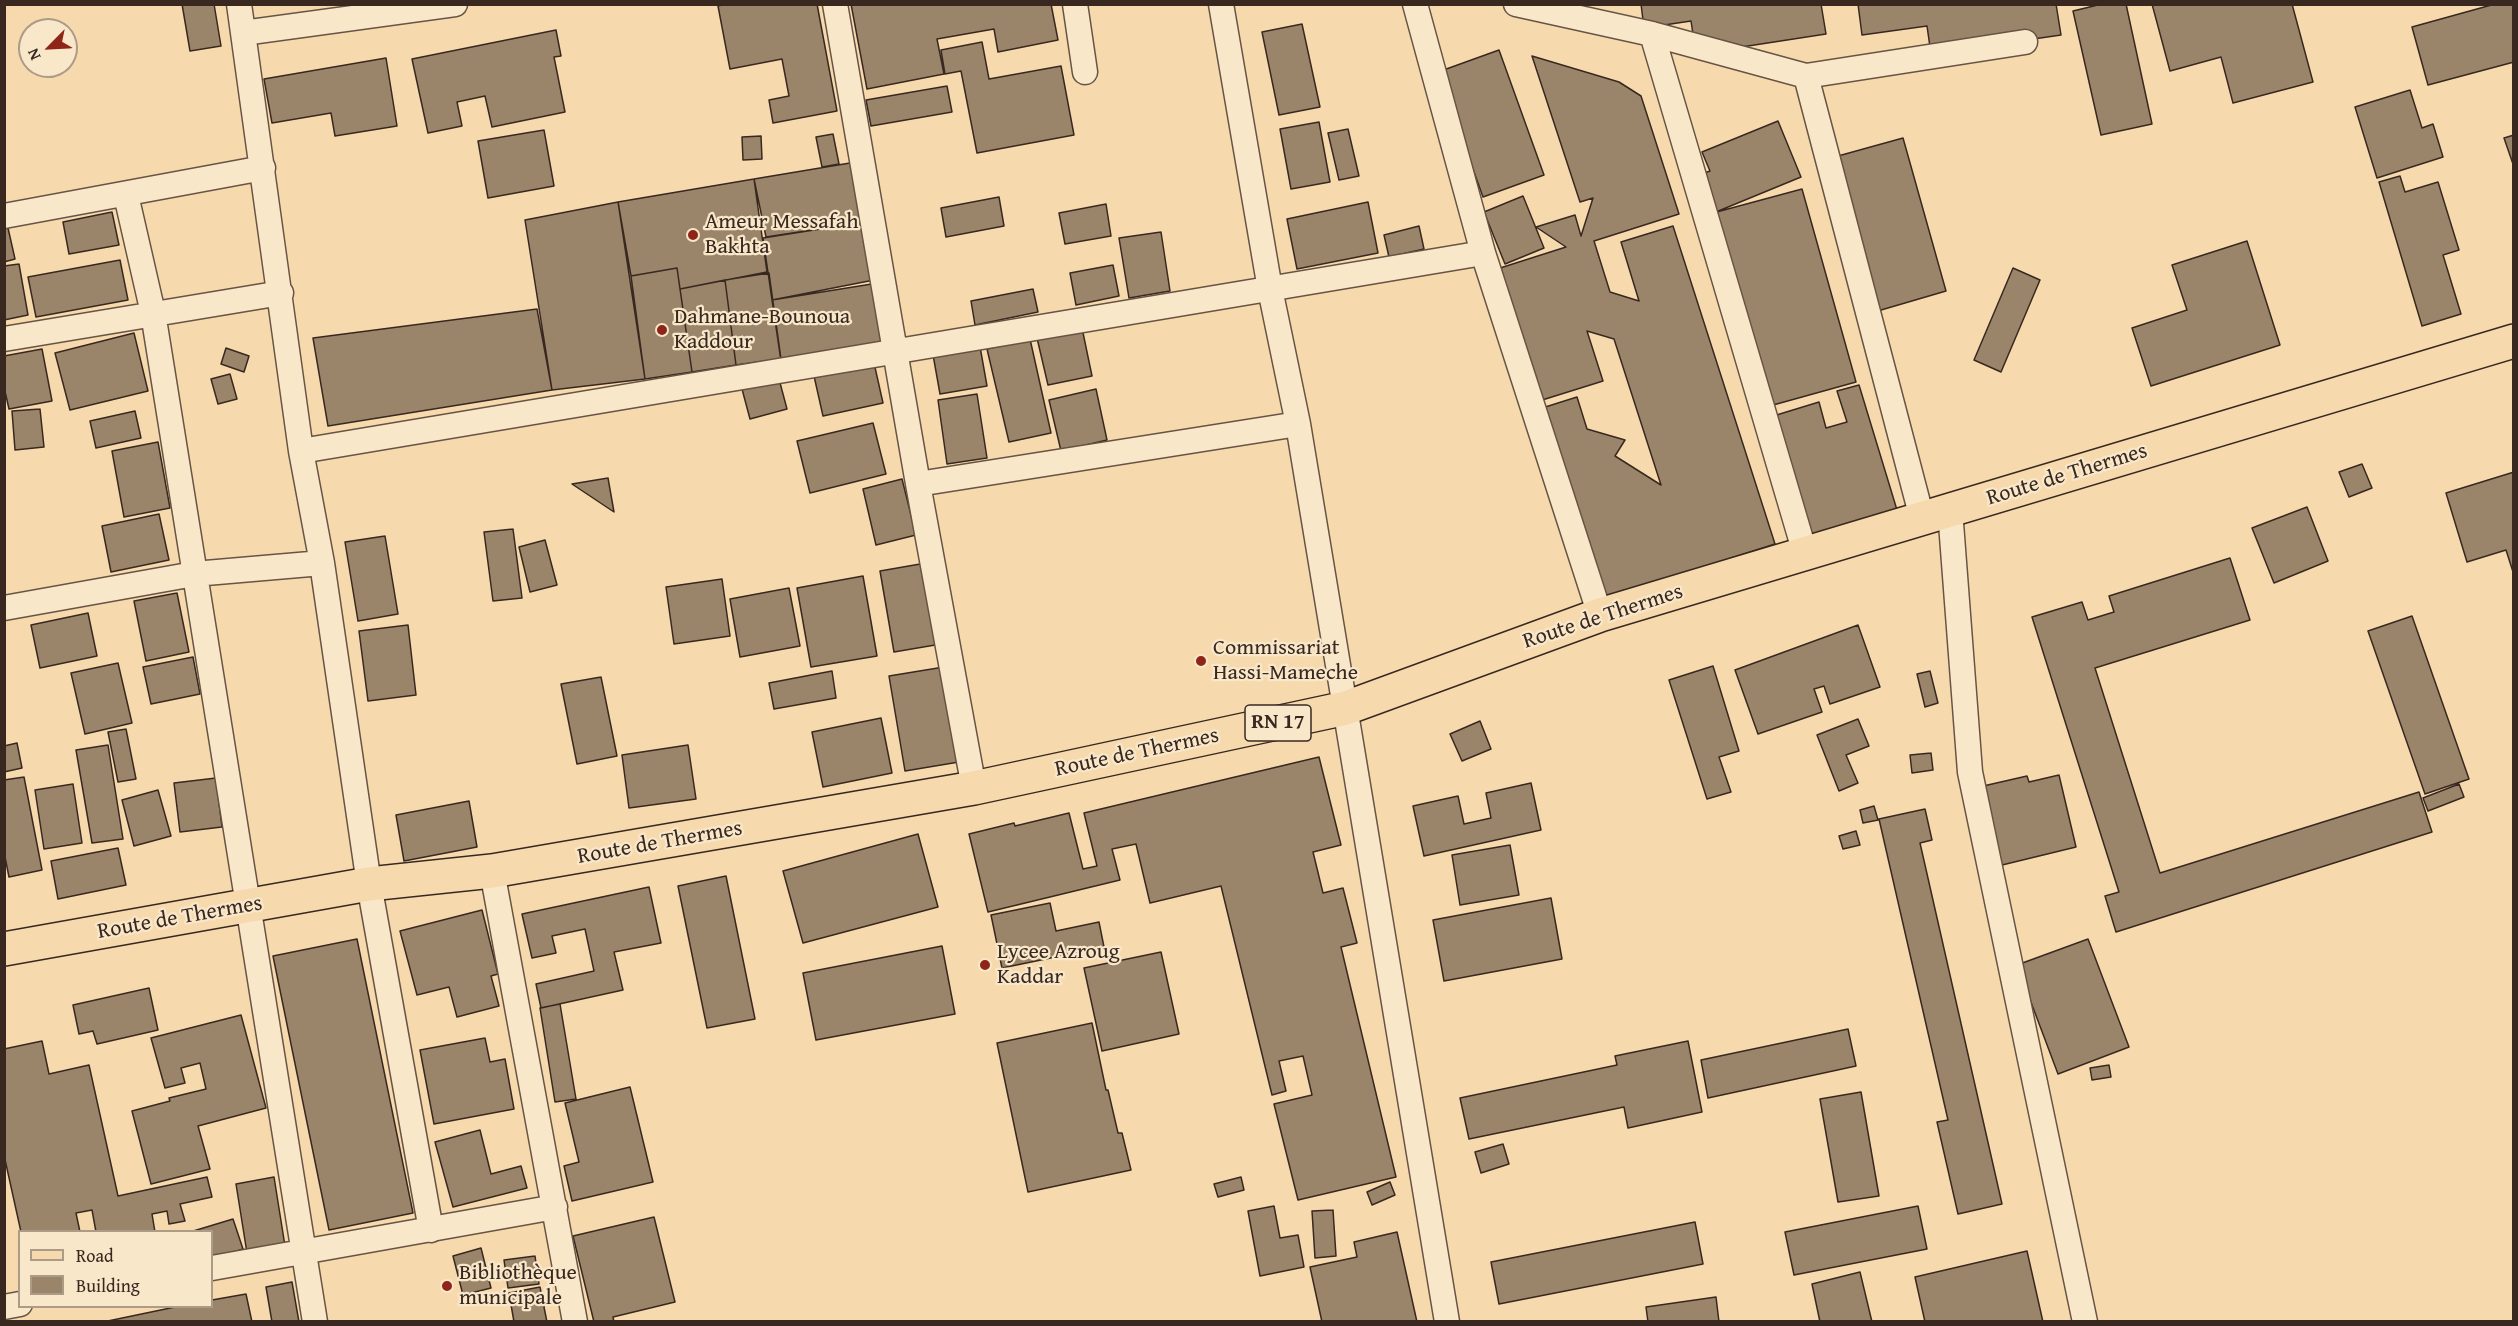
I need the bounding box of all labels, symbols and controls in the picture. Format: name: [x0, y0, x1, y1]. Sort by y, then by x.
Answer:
north arrow: [18, 18, 78, 78]
text: N: [20, 45, 47, 64]
place label: Ameur Messafah Bakhta: [705, 209, 858, 260]
marker: Ameur Messafah Bakhta: [686, 228, 700, 242]
place label: Dahmane-Bounoua Kaddour: [674, 304, 850, 356]
marker: Dahmane-Bounoua Kaddour: [655, 323, 669, 337]
street label: Route de Thermes: [1983, 438, 2151, 512]
street label: Route de Thermes: [1520, 579, 1686, 655]
place label: Commissariat Hassi-Mameche: [1213, 635, 1358, 686]
marker: Commissariat Hassi-Mameche: [1194, 654, 1208, 668]
road number: RN 17: [1245, 705, 1311, 741]
street label: Route de Thermes: [1053, 723, 1221, 783]
street label: Route de Thermes: [576, 816, 744, 870]
street label: Route de Thermes: [96, 891, 264, 945]
place label: Lycee Azroug Kaddar: [997, 939, 1120, 990]
marker: Lycee Azroug Kaddar: [978, 958, 992, 972]
legend: [18, 1230, 213, 1308]
text: Road: [76, 1242, 114, 1269]
place label: Bibliothèque municipale: [459, 1260, 577, 1312]
text: Building: [76, 1272, 140, 1299]
marker: Bibliothèque municipale: [440, 1279, 454, 1293]

